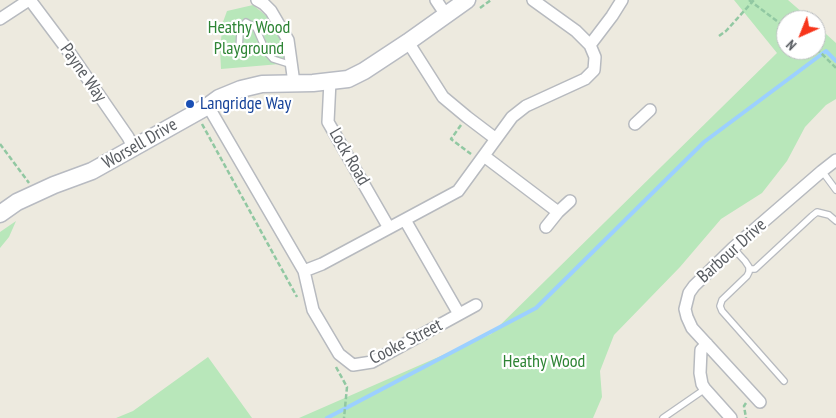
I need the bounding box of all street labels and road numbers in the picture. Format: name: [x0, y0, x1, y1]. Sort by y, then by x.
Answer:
street label: Payne Way: [55, 40, 111, 106]
street label: Worsell Drive: [99, 114, 181, 174]
street label: Lock Road: [324, 125, 374, 189]
street label: Barbour Drive: [693, 214, 771, 288]
street label: Cooke Street: [366, 315, 446, 369]

